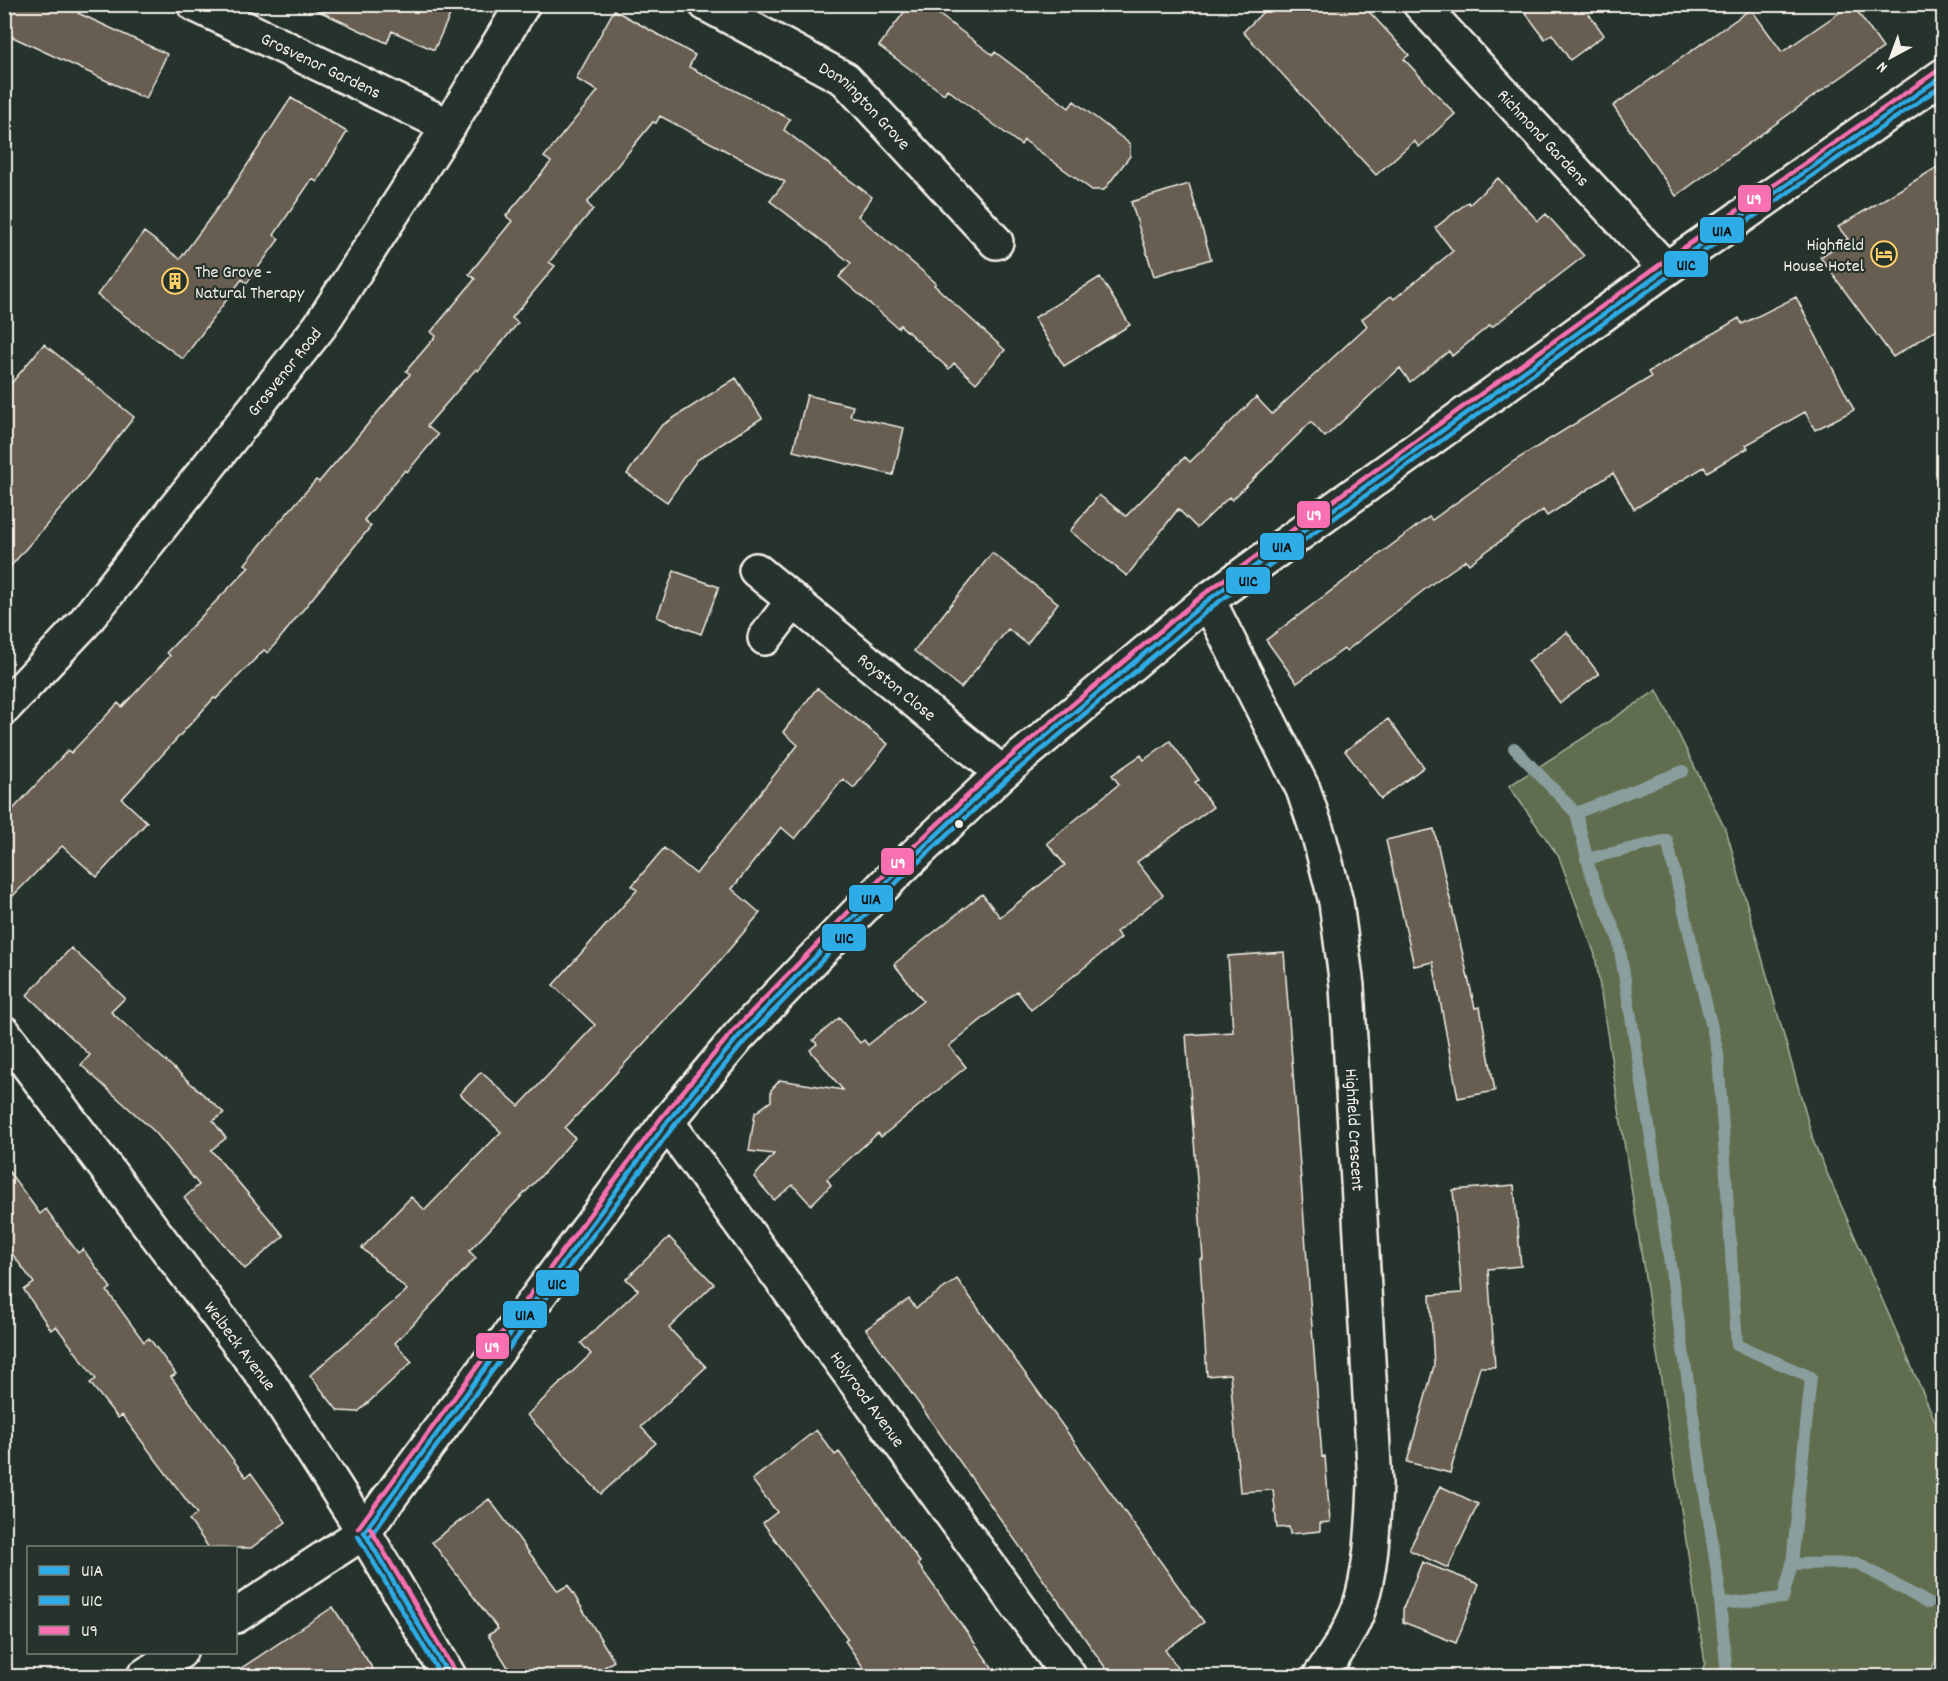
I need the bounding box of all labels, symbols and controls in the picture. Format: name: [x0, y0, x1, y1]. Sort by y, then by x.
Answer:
north arrow: [1861, 27, 1921, 87]
street label: Grosvenor Gardens: [256, 28, 384, 107]
text: N: [1872, 55, 1893, 78]
street label: Donnington Grove: [813, 57, 915, 157]
street label: Richmond Gardens: [1490, 85, 1594, 194]
line badge: U9: [1737, 184, 1772, 213]
text: U9: [1746, 189, 1762, 212]
line badge: U1A: [1699, 216, 1745, 244]
text: U1A: [1712, 221, 1732, 244]
place label: Highfield House Hotel: [1783, 234, 1865, 280]
hotel icon: Highfield House Hotel: [1869, 239, 1899, 269]
line badge: U1C: [1663, 250, 1709, 278]
text: U1C: [1676, 255, 1696, 278]
place label: The Grove - Natural Therapy: [195, 261, 305, 307]
building icon: The Grove - Natural Therapy: [160, 266, 190, 296]
street label: Grosvenor Road: [243, 323, 329, 423]
line badge: U9: [1296, 500, 1331, 529]
text: U9: [1306, 505, 1322, 528]
line badge: U1A: [1259, 532, 1305, 561]
text: U1A: [1272, 537, 1292, 560]
line badge: U1C: [1225, 566, 1271, 595]
text: U1C: [1238, 571, 1258, 594]
street label: Royston Close: [851, 648, 940, 728]
unlabelled marker: [953, 818, 965, 830]
line badge: U9: [880, 847, 915, 876]
text: U9: [890, 853, 906, 876]
line badge: U1A: [848, 884, 894, 913]
text: U1A: [861, 889, 881, 912]
line badge: U1C: [821, 923, 867, 952]
text: U1C: [834, 928, 854, 951]
street label: Highfield Crescent: [1337, 1068, 1369, 1192]
line badge: U1C: [535, 1269, 580, 1297]
text: U1C: [547, 1274, 567, 1297]
street label: Welbeck Avenue: [196, 1297, 281, 1397]
line badge: U1A: [502, 1300, 548, 1329]
text: U1A: [515, 1305, 535, 1328]
line badge: U9: [475, 1332, 510, 1360]
text: U9: [484, 1337, 500, 1360]
street label: Holyrood Avenue: [822, 1347, 909, 1454]
legend: [27, 1546, 237, 1654]
text: U1A: [81, 1560, 104, 1585]
text: U1C: [81, 1590, 103, 1615]
text: U9: [81, 1620, 98, 1645]

